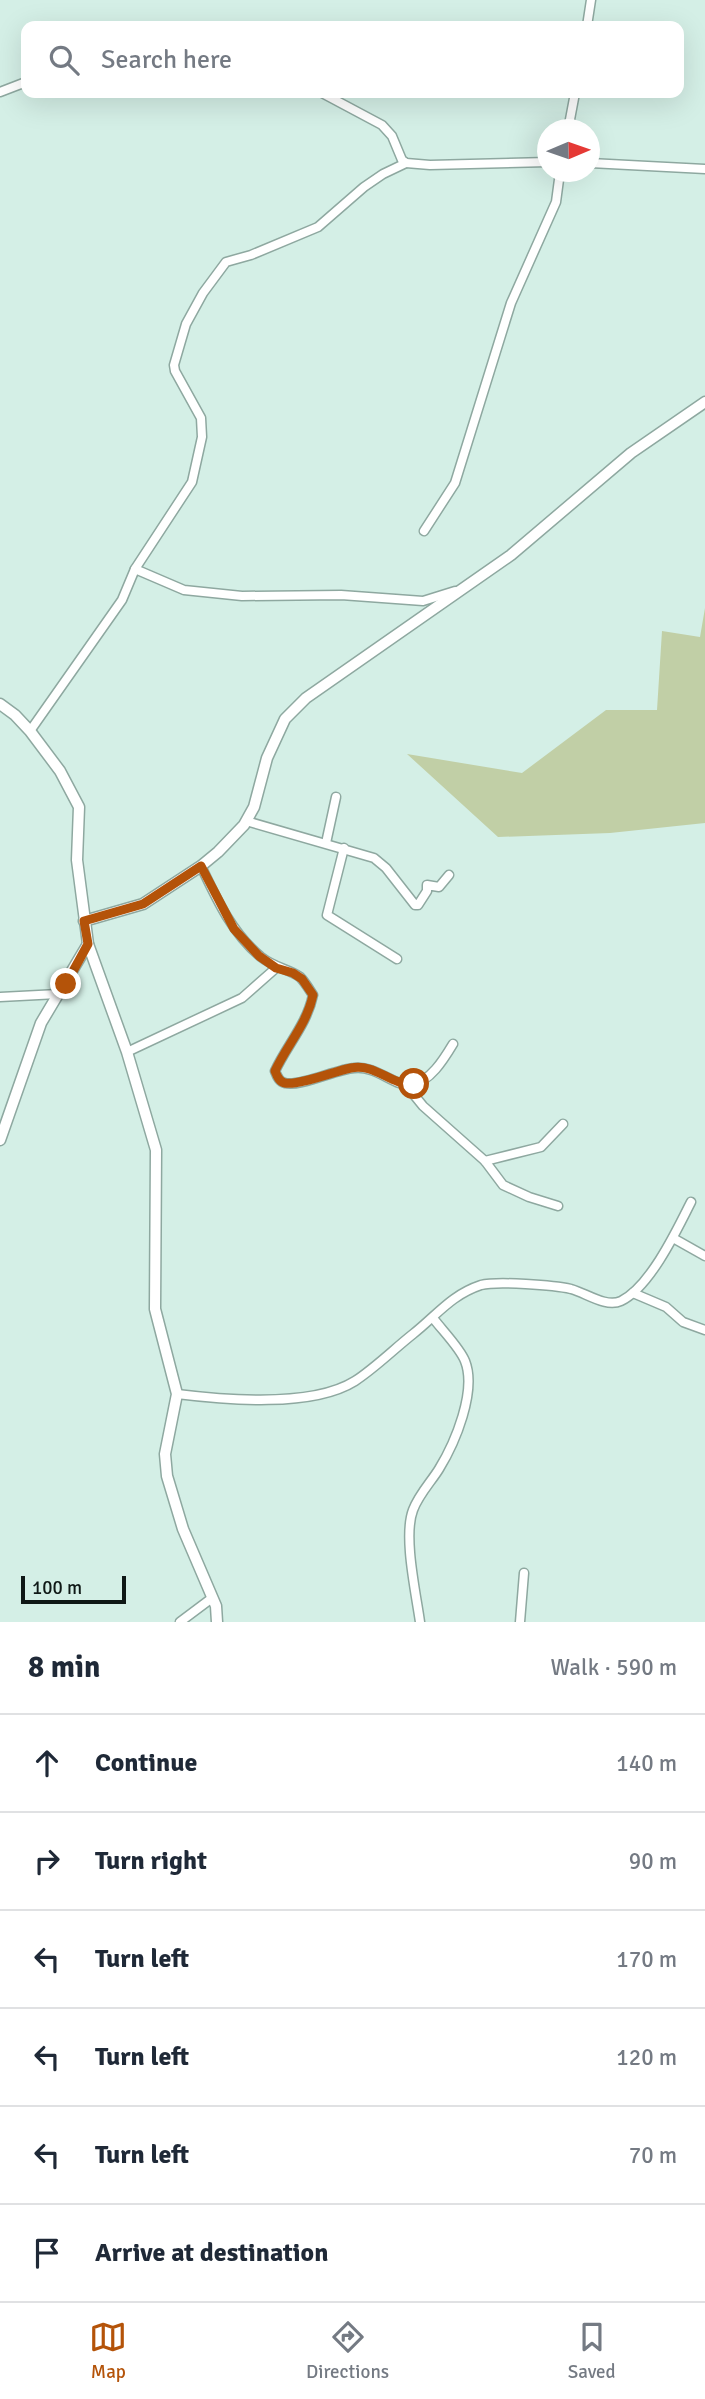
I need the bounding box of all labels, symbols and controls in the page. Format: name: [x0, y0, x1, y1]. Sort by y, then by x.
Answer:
search box: [21, 21, 684, 98]
icon: search: [45, 41, 83, 79]
text: Search here: [101, 44, 232, 76]
north arrow: [537, 119, 600, 182]
route end: [50, 968, 81, 999]
route start: [398, 1068, 429, 1099]
scale bar: [21, 1573, 126, 1605]
text: 100 m: [32, 1576, 82, 1600]
text: 8 min: [28, 1649, 100, 1686]
text: Walk · 590 m: [551, 1653, 677, 1682]
icon: ahead: [28, 1744, 66, 1782]
text: Continue: [95, 1747, 197, 1779]
text: 140 m: [616, 1749, 677, 1778]
icon: right: [28, 1842, 66, 1880]
text: Turn right: [95, 1845, 207, 1877]
text: 90 m: [629, 1847, 677, 1876]
icon: left: [28, 1940, 66, 1978]
text: Turn left: [95, 1943, 189, 1975]
text: 170 m: [616, 1945, 677, 1974]
icon: left: [28, 2038, 66, 2076]
text: Turn left: [95, 2041, 189, 2073]
text: 120 m: [616, 2043, 677, 2072]
icon: left: [28, 2136, 66, 2174]
text: Turn left: [95, 2139, 189, 2171]
text: 70 m: [629, 2141, 677, 2170]
icon: arrive: [28, 2234, 66, 2272]
text: Arrive at destination: [95, 2237, 328, 2269]
tab: Map: [89, 2318, 127, 2384]
tab: Directions: [306, 2318, 389, 2384]
tab: Saved: [568, 2318, 616, 2384]

